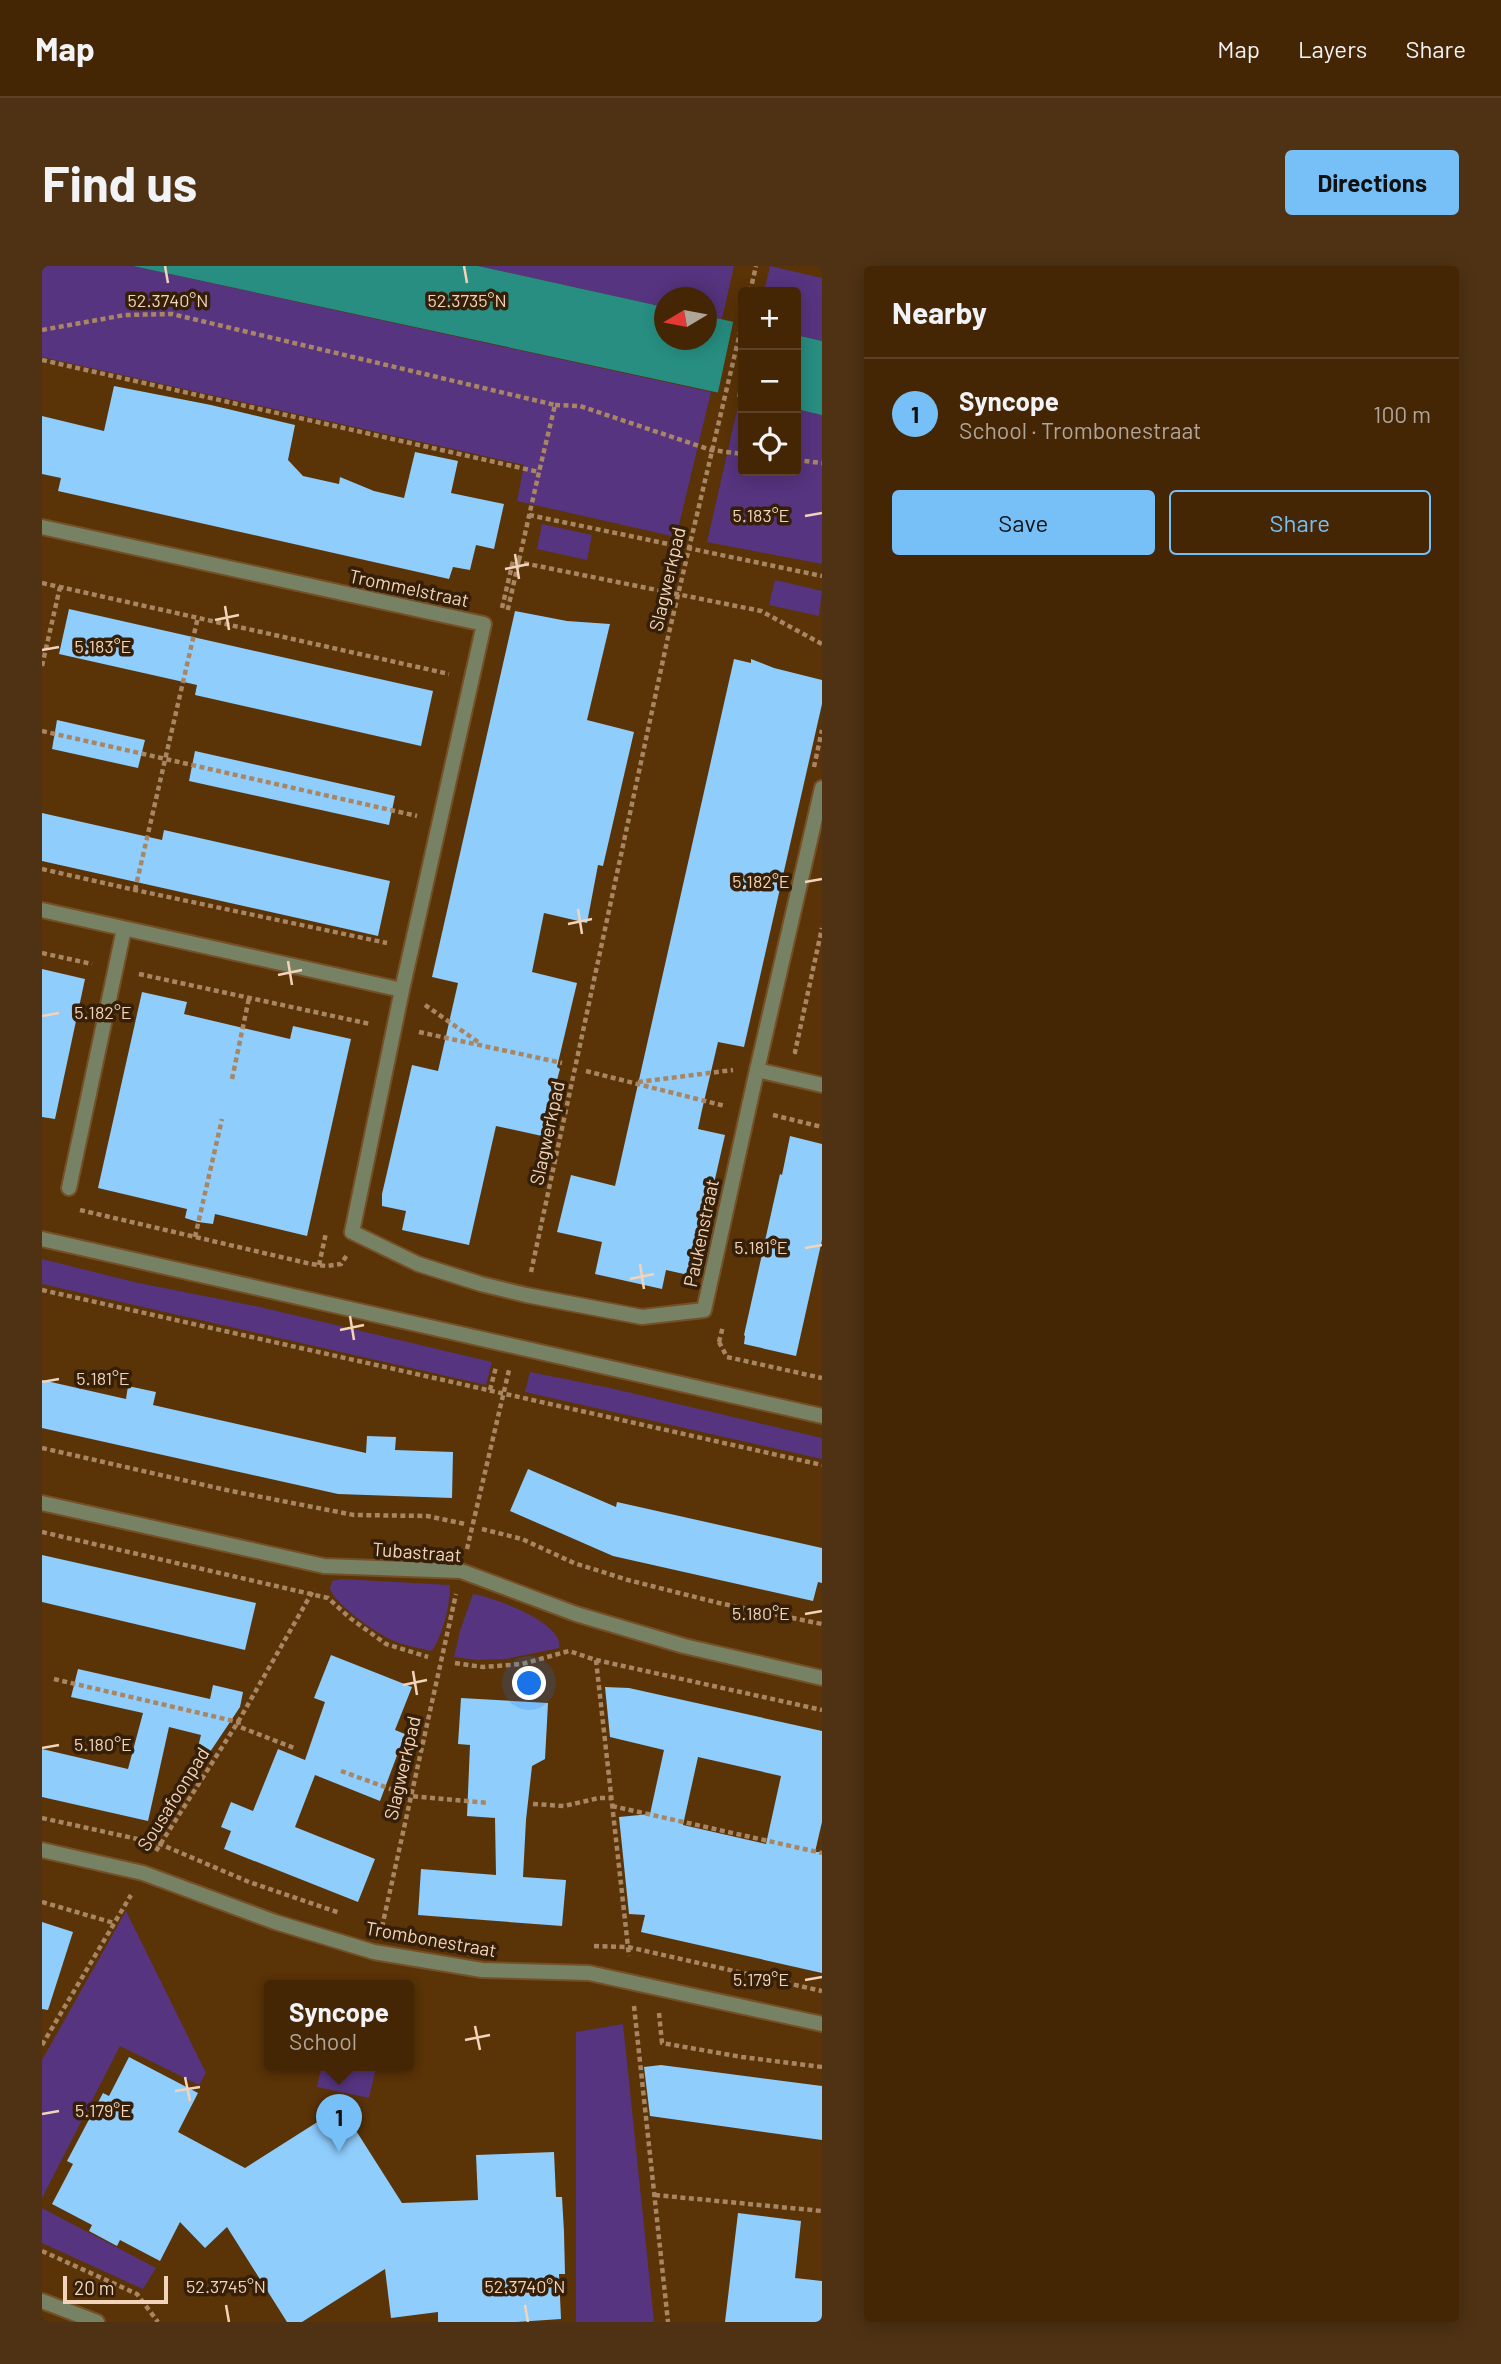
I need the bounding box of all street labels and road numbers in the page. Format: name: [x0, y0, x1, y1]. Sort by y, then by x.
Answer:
street label: Slagwerkpad: [643, 525, 690, 633]
street label: Trommelstraat: [347, 564, 471, 611]
street label: Slagwerkpad: [524, 1079, 569, 1187]
street label: Paukenstraat: [678, 1177, 723, 1289]
street label: Tubastraat: [372, 1537, 462, 1566]
street label: Slagwerkpad: [378, 1714, 425, 1822]
street label: Sousafoonpad: [132, 1743, 214, 1855]
street label: Trombonestraat: [364, 1916, 498, 1961]

